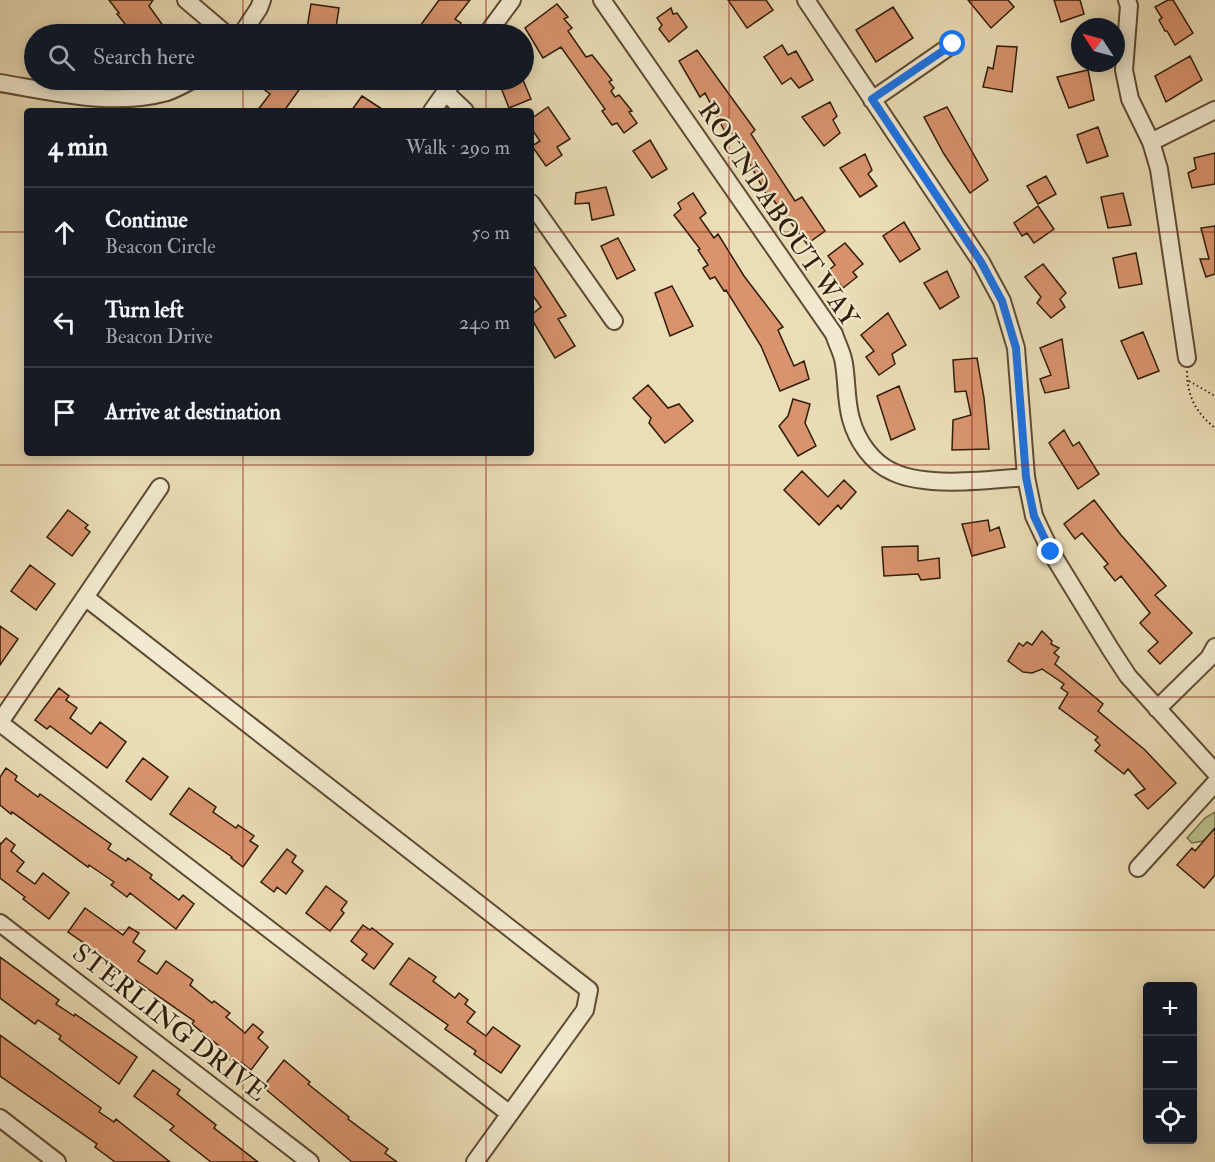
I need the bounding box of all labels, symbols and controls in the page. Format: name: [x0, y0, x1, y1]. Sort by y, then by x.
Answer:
north arrow: [1071, 18, 1125, 72]
search box: [24, 24, 534, 90]
route start: [939, 30, 965, 56]
icon: search: [45, 41, 78, 74]
text: Search here: [93, 43, 195, 71]
street label: ROUNDABOUT WAY: [691, 96, 866, 334]
text: 4 min: [48, 131, 108, 163]
text: Walk · 290 m: [406, 135, 510, 160]
text: Continue: [105, 206, 188, 234]
icon: ahead: [48, 216, 81, 249]
text: 50 m: [471, 220, 510, 245]
text: Beacon Circle: [105, 234, 216, 259]
text: Turn left: [105, 296, 184, 324]
icon: left: [48, 306, 81, 339]
text: 240 m: [459, 310, 510, 335]
text: Beacon Drive: [105, 324, 213, 349]
icon: arrive: [48, 396, 81, 429]
text: Arrive at destination: [105, 398, 281, 426]
route end: [1037, 538, 1063, 564]
street label: STERLING DRIVE: [66, 937, 273, 1109]
map controls: [1143, 982, 1197, 1144]
button: +: [1143, 982, 1197, 1036]
button: −: [1143, 1036, 1197, 1090]
button: locate: [1143, 1090, 1197, 1144]

